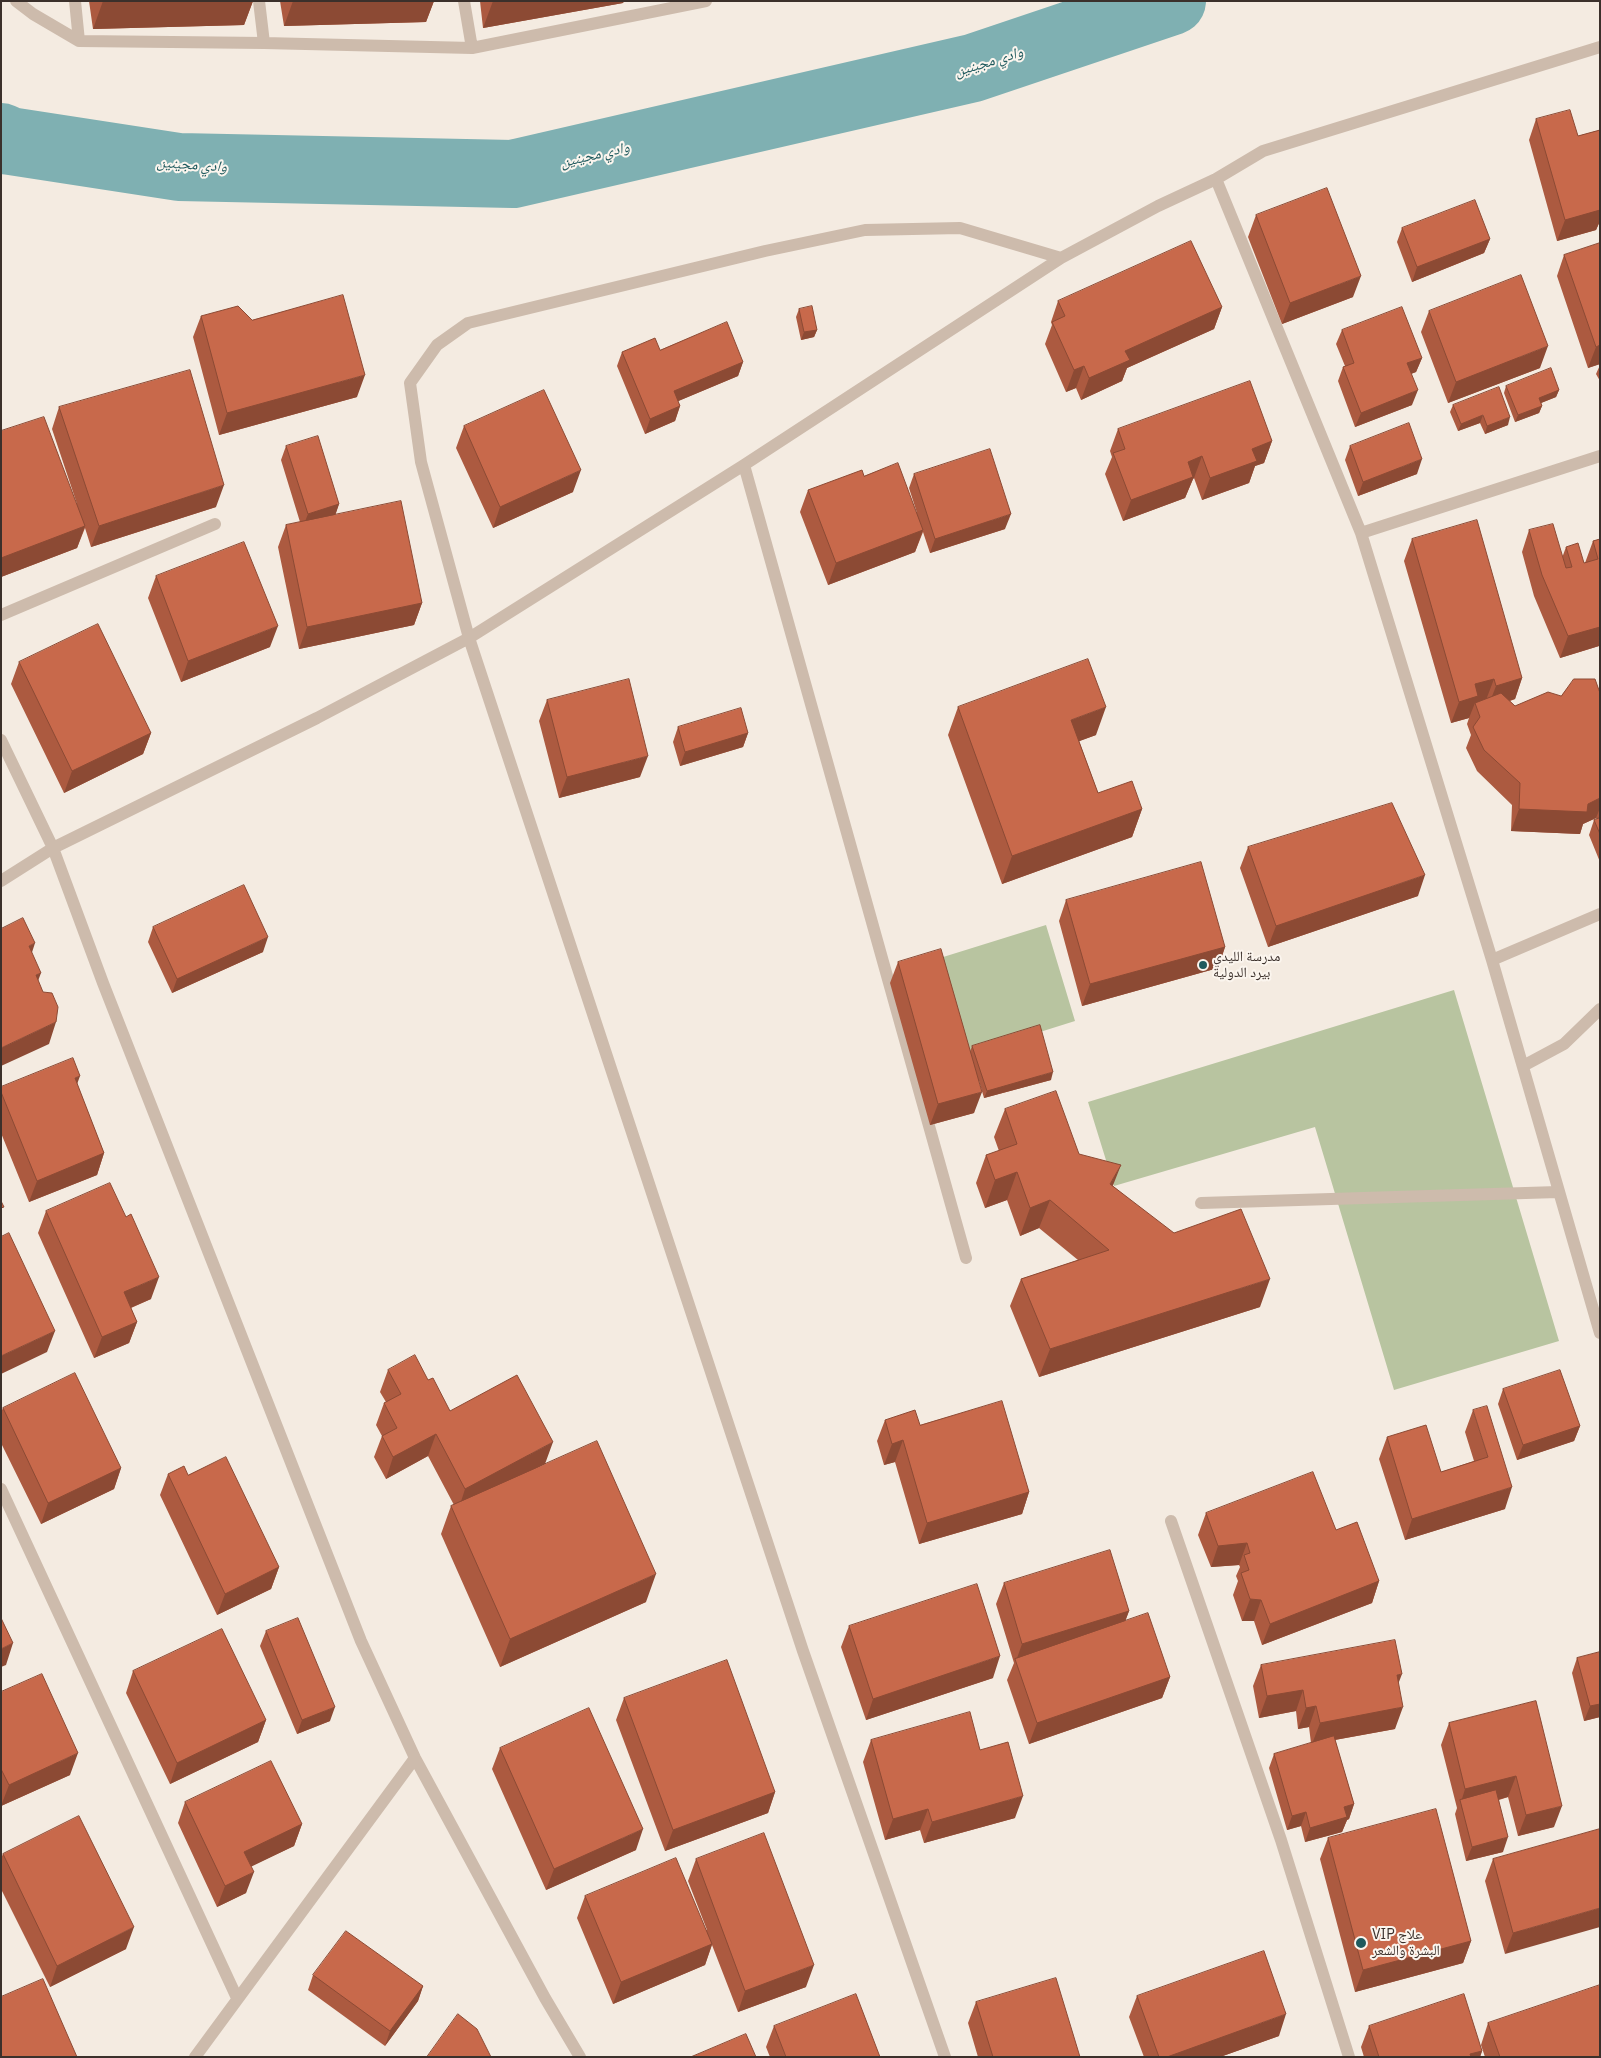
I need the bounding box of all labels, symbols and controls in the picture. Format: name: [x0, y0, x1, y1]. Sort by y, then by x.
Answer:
water label: وادي مجينين: [953, 43, 1025, 81]
water label: وادي مجينين: [559, 138, 631, 172]
water label: وادي مجينين: [156, 154, 228, 176]
place label: مدرسة الليدي بيرد الدولية: [1213, 949, 1280, 982]
marker: مدرسة الليدي بيرد الدولية: [1197, 959, 1209, 971]
place label: VIP علاج البشرة والشعر: [1372, 1927, 1440, 1960]
marker: VIP علاج البشرة والشعر: [1354, 1936, 1368, 1950]

